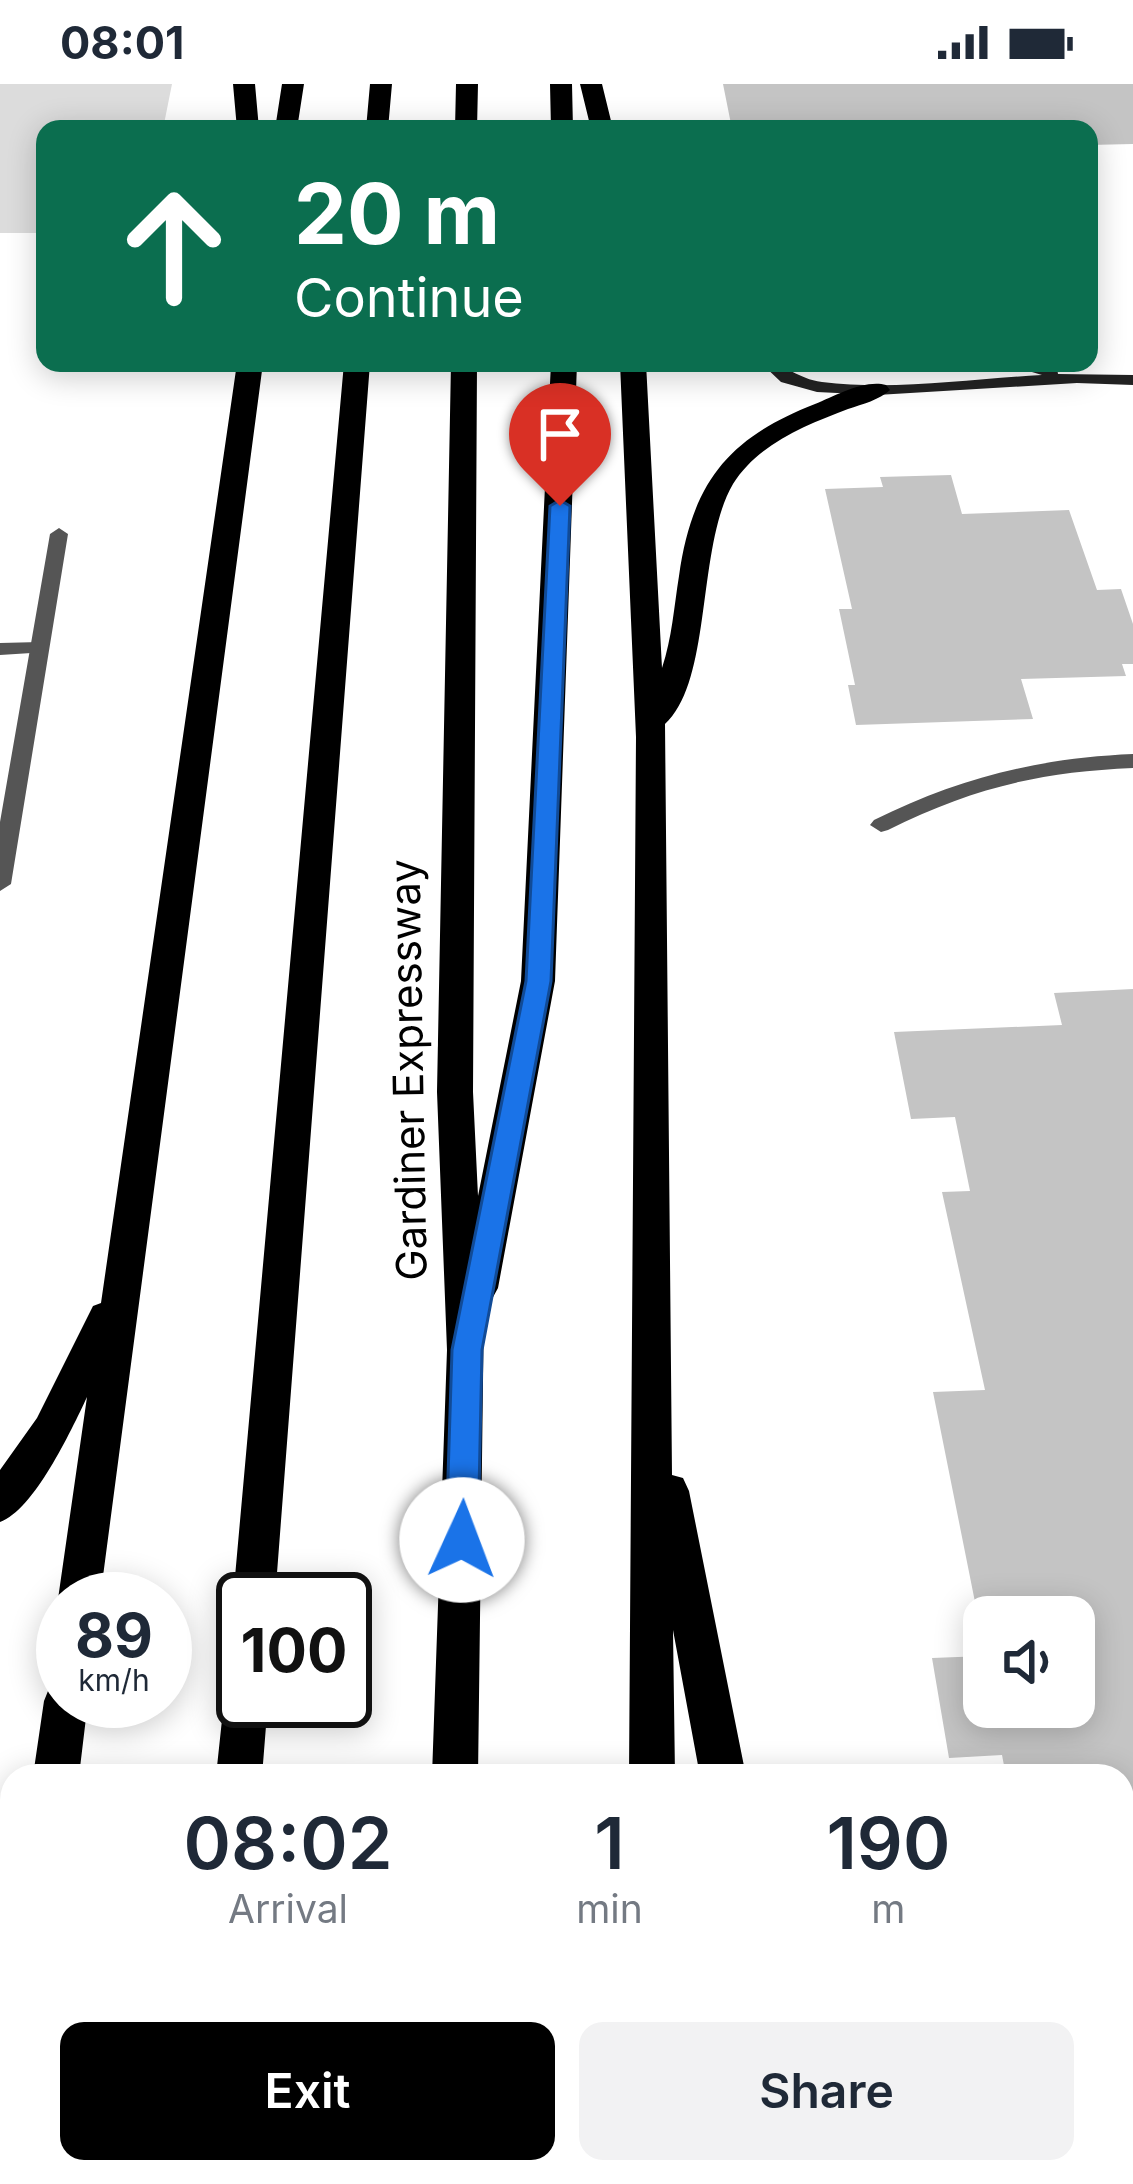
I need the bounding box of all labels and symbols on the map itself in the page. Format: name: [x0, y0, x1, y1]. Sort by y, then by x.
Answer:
pin: [509, 383, 611, 506]
street label: Gardiner Expressway: [378, 859, 437, 1281]
position arrow: [399, 1477, 525, 1603]
speed limit sign: 100: [216, 1572, 372, 1728]

